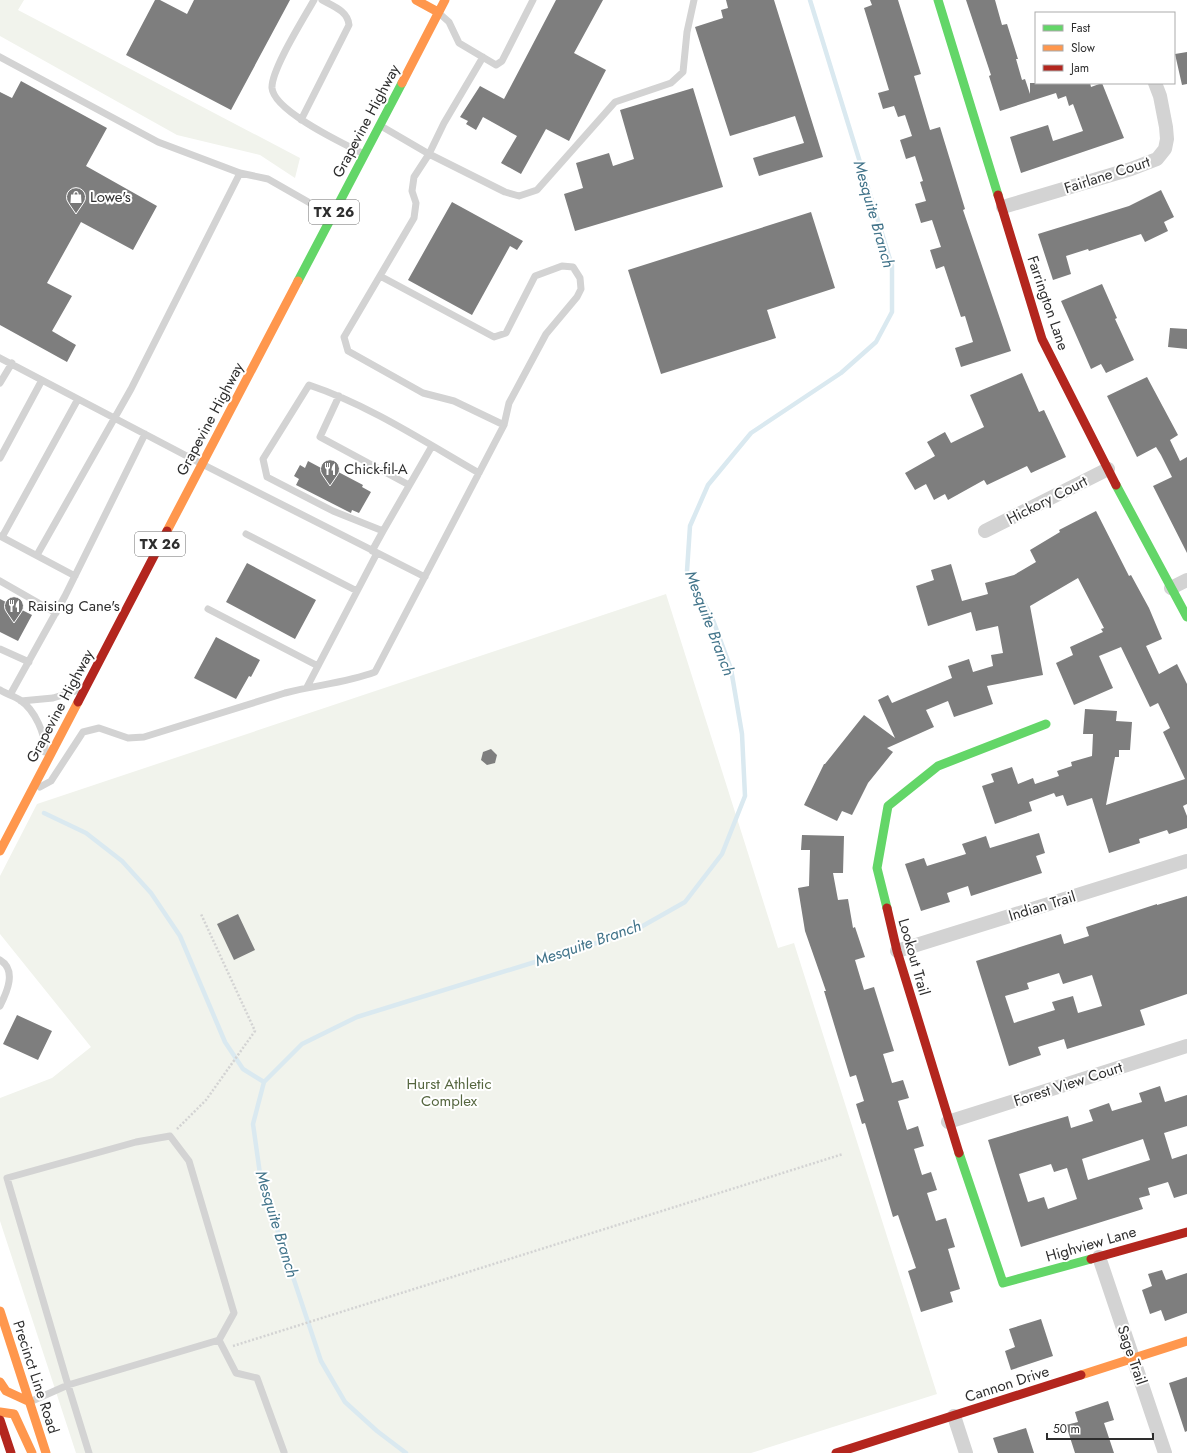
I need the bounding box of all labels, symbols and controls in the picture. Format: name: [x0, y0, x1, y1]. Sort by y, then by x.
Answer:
legend: [1035, 12, 1175, 84]
text: Fast: [1071, 19, 1090, 37]
text: Slow: [1071, 39, 1096, 57]
text: Jam: [1069, 59, 1089, 77]
street label: Grapevine Highway: [327, 60, 405, 182]
street label: Fairlane Court: [1061, 151, 1153, 199]
water label: Mesquite Branch: [848, 157, 900, 271]
shop icon: Lowe's: [65, 186, 87, 214]
place label: Lowe's: [90, 186, 131, 208]
road number: TX 26: [309, 200, 359, 224]
street label: Farrington Lane: [1022, 253, 1075, 353]
street label: Grapevine Highway: [171, 358, 249, 480]
restaurant icon: Chick-fil-A: [319, 458, 341, 486]
place label: Chick-fil-A: [344, 458, 408, 480]
street label: Hickory Court: [1003, 470, 1092, 530]
road number: TX 26: [135, 532, 185, 556]
water label: Mesquite Branch: [679, 567, 741, 679]
restaurant icon: Raising Cane's: [3, 595, 25, 623]
place label: Raising Cane's: [28, 595, 120, 617]
street label: Grapevine Highway: [21, 645, 99, 767]
street label: Indian Trail: [1006, 885, 1078, 927]
water label: Mesquite Branch: [532, 914, 644, 972]
street label: Lookout Trail: [893, 916, 935, 998]
street label: Forest View Court: [1011, 1056, 1126, 1112]
park label: Hurst Athletic Complex: [406, 1073, 492, 1112]
water label: Mesquite Branch: [250, 1168, 304, 1280]
street label: Highview Lane: [1043, 1221, 1139, 1267]
street label: Precinct Line Road: [7, 1318, 65, 1436]
street label: Sage Trail: [1112, 1322, 1152, 1388]
street label: Cannon Drive: [962, 1360, 1052, 1408]
scale bar: [1047, 1415, 1153, 1441]
text: 50 m: [1053, 1420, 1080, 1438]

